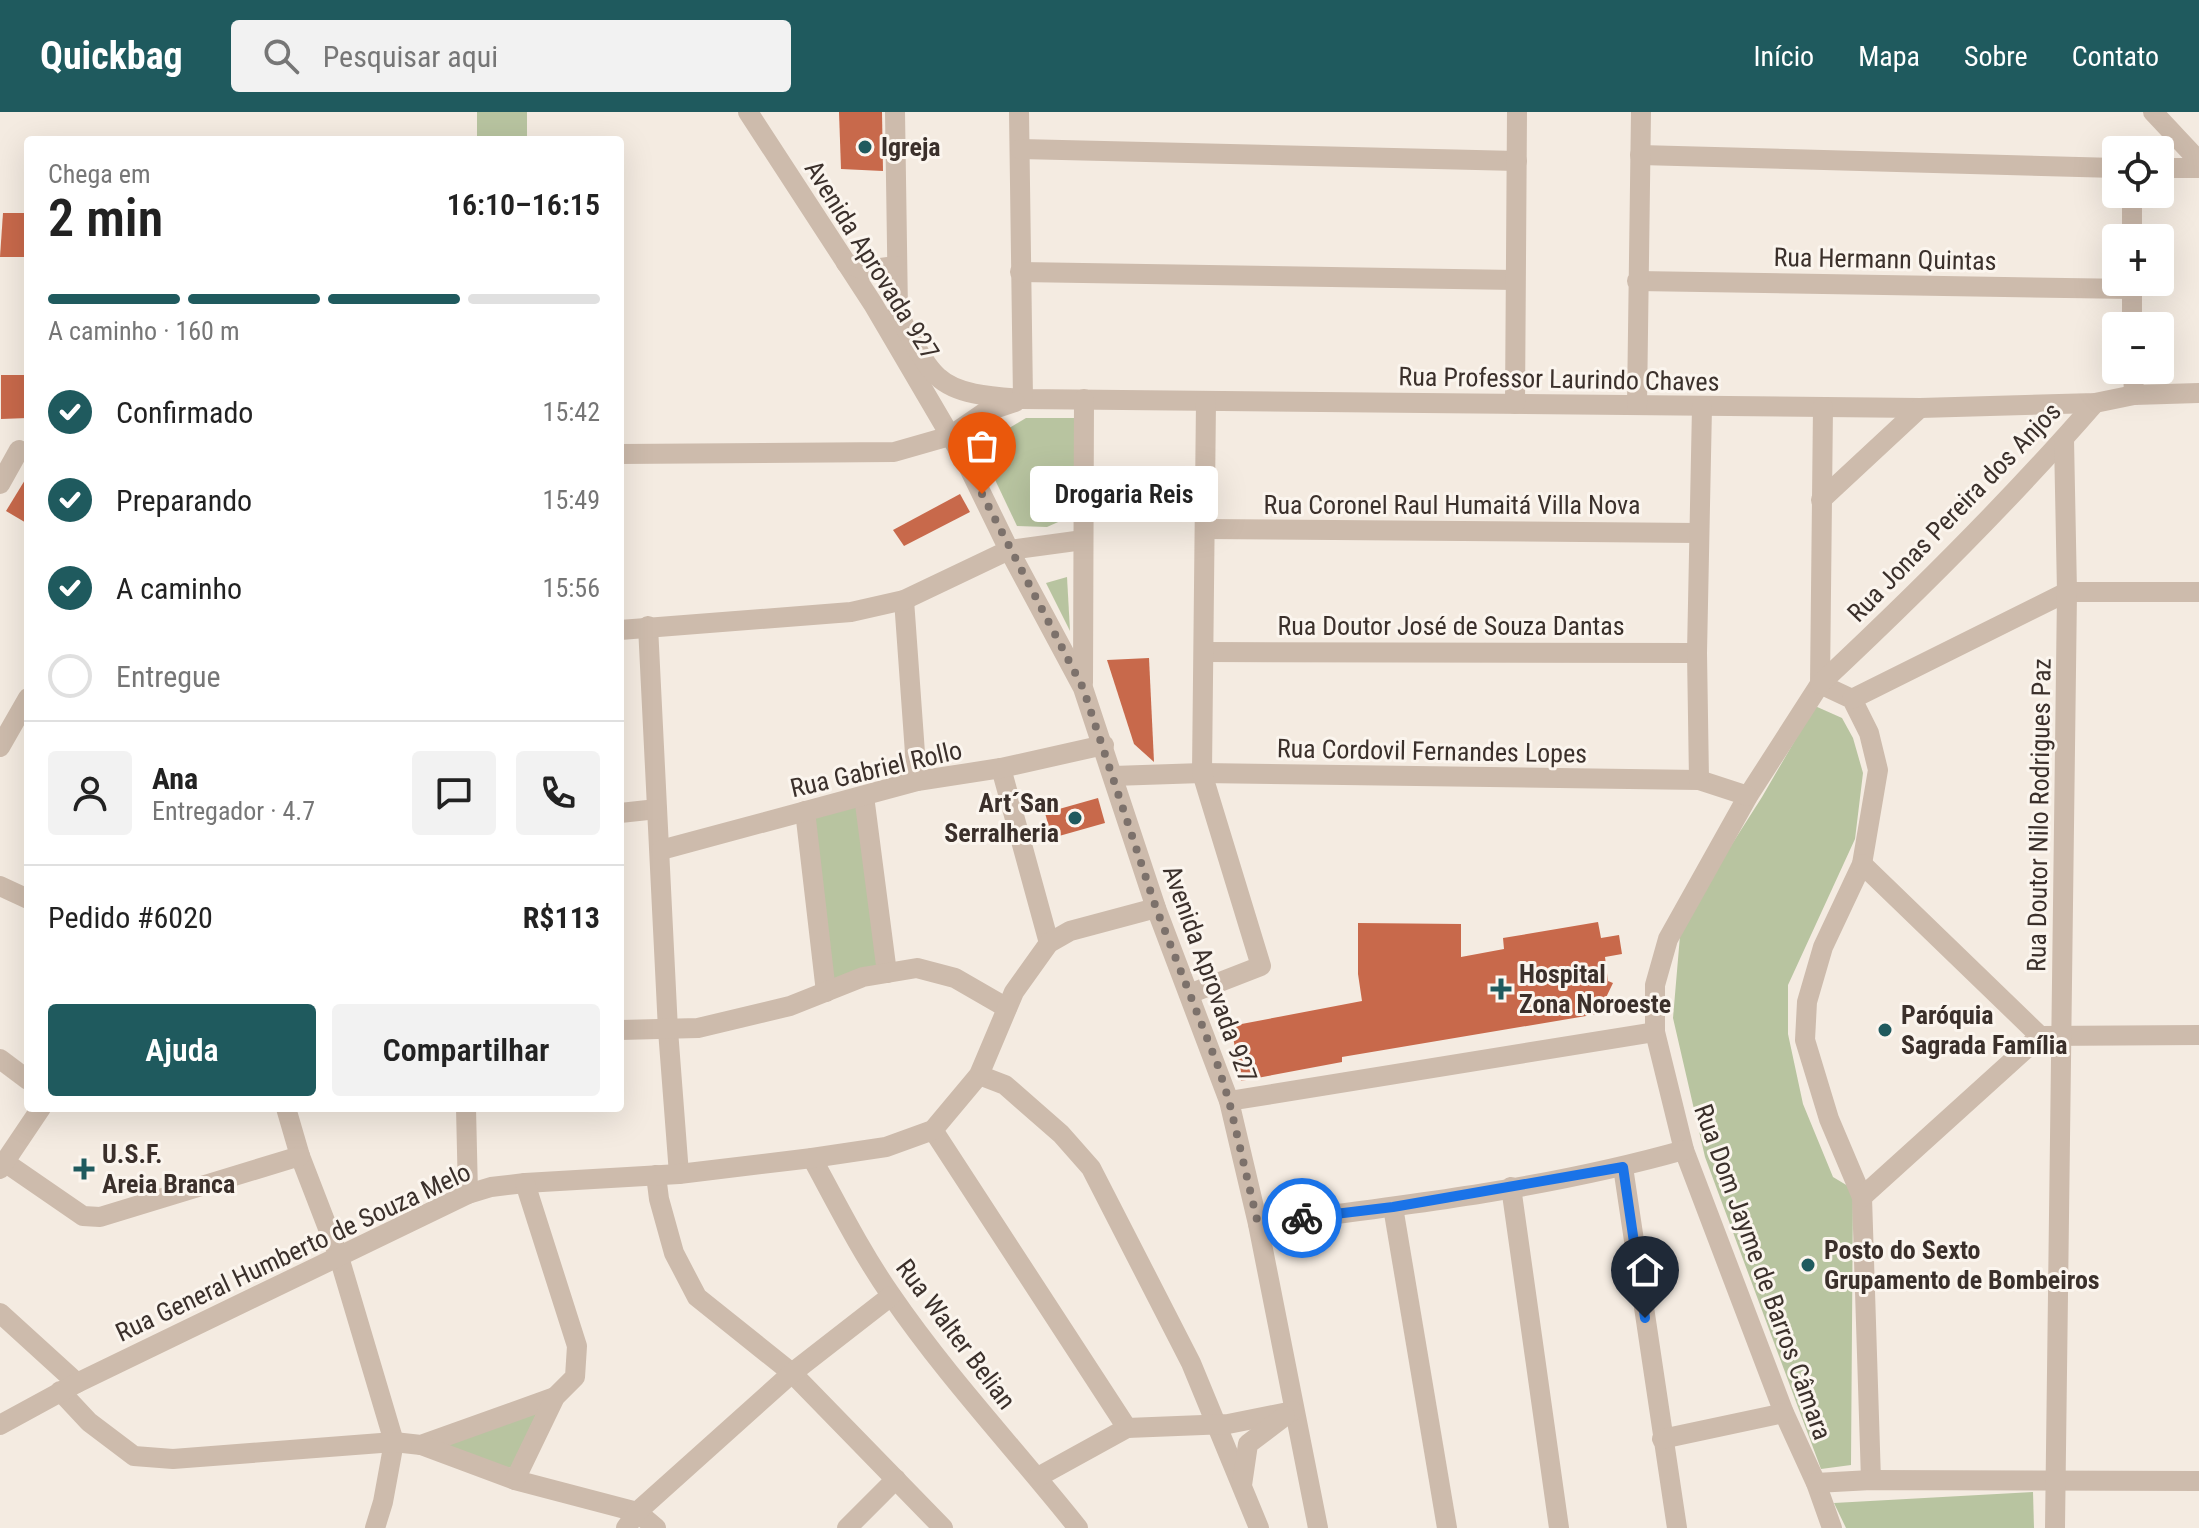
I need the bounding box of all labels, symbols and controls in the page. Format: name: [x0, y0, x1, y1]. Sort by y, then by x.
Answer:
search box: [231, 20, 791, 92]
text: Quickbag: [40, 34, 183, 78]
icon: search: [259, 34, 303, 78]
text: Pesquisar aqui: [323, 39, 498, 74]
text: Início: [1754, 40, 1814, 73]
text: Mapa: [1858, 40, 1920, 73]
text: Sobre: [1964, 40, 2028, 73]
text: Contato: [2072, 40, 2159, 73]
place label: Igreja: [881, 132, 941, 162]
map controls: [2102, 136, 2174, 384]
button: locate: [2102, 136, 2174, 208]
marker: Igreja: [856, 138, 874, 156]
street label: Avenida Aprovada 927: [799, 155, 945, 365]
text: Chega em: [48, 159, 151, 189]
text: 16:10–16:15: [447, 187, 600, 222]
text: 2 min: [48, 188, 163, 249]
button: +: [2102, 224, 2174, 296]
street label: Rua Hermann Quintas: [1773, 242, 1997, 276]
button: −: [2102, 312, 2174, 384]
text: A caminho · 160 m: [48, 316, 239, 346]
street label: Rua Professor Laurindo Chaves: [1398, 361, 1720, 397]
icon: check: [48, 390, 92, 434]
text: Confirmado: [116, 395, 253, 430]
street label: Rua Jonas Pereira dos Anjos: [1841, 396, 2067, 628]
text: 15:42: [543, 397, 600, 427]
pin: [948, 412, 1016, 494]
icon: bag: [960, 424, 1004, 468]
callout: Drogaria Reis: [1030, 466, 1218, 522]
icon: check: [48, 478, 92, 522]
text: Drogaria Reis: [1054, 479, 1194, 509]
text: Preparando: [116, 483, 252, 518]
text: 15:49: [543, 485, 600, 515]
street label: Rua Coronel Raul Humaitá Villa Nova: [1264, 490, 1640, 520]
icon: check: [48, 566, 92, 610]
text: A caminho: [116, 571, 242, 606]
text: 15:56: [543, 573, 600, 603]
street label: Rua Doutor José de Souza Dantas: [1277, 611, 1625, 641]
street label: Rua Doutor Nilo Rodrigues Paz: [2021, 658, 2057, 972]
text: Entregue: [116, 659, 221, 694]
street label: Rua Cordovil Fernandes Lopes: [1277, 733, 1587, 769]
street label: Rua Gabriel Rollo: [787, 735, 965, 803]
button: person: [48, 751, 132, 835]
button: chat: [412, 751, 496, 835]
button: phone: [516, 751, 600, 835]
text: Ana: [152, 761, 198, 796]
place label: Art´San Serralheria: [944, 788, 1059, 848]
text: Entregador · 4.7: [152, 796, 315, 826]
marker: Art´San Serralheria: [1066, 809, 1084, 827]
street label: Avenida Aprovada 927: [1157, 861, 1263, 1087]
text: Pedido #6020: [48, 900, 213, 935]
text: R$113: [523, 900, 600, 935]
place label: Hospital Zona Noroeste: [1519, 959, 1671, 1019]
marker: Hospital Zona Noroeste: [1490, 978, 1512, 1000]
place label: Paróquia Sagrada Família: [1901, 1000, 2068, 1060]
button: Ajuda: [48, 1004, 316, 1096]
button: Compartilhar: [332, 1004, 600, 1096]
marker: Paróquia Sagrada Família: [1876, 1021, 1894, 1039]
street label: Rua Dom Jayme de Barros Câmara: [1688, 1100, 1838, 1444]
place label: U.S.F. Areia Branca: [102, 1139, 235, 1199]
street label: Rua General Humberto de Souza Melo: [111, 1156, 475, 1348]
marker: U.S.F. Areia Branca: [73, 1158, 95, 1180]
courier: [1262, 1178, 1342, 1258]
icon: bike: [1280, 1196, 1324, 1240]
place label: Posto do Sexto Grupamento de Bombeiros: [1824, 1235, 2100, 1295]
pin: [1611, 1236, 1679, 1318]
icon: home: [1623, 1248, 1667, 1292]
street label: Rua Walter Belian: [890, 1253, 1022, 1415]
marker: Posto do Sexto Grupamento de Bombeiros: [1799, 1256, 1817, 1274]

